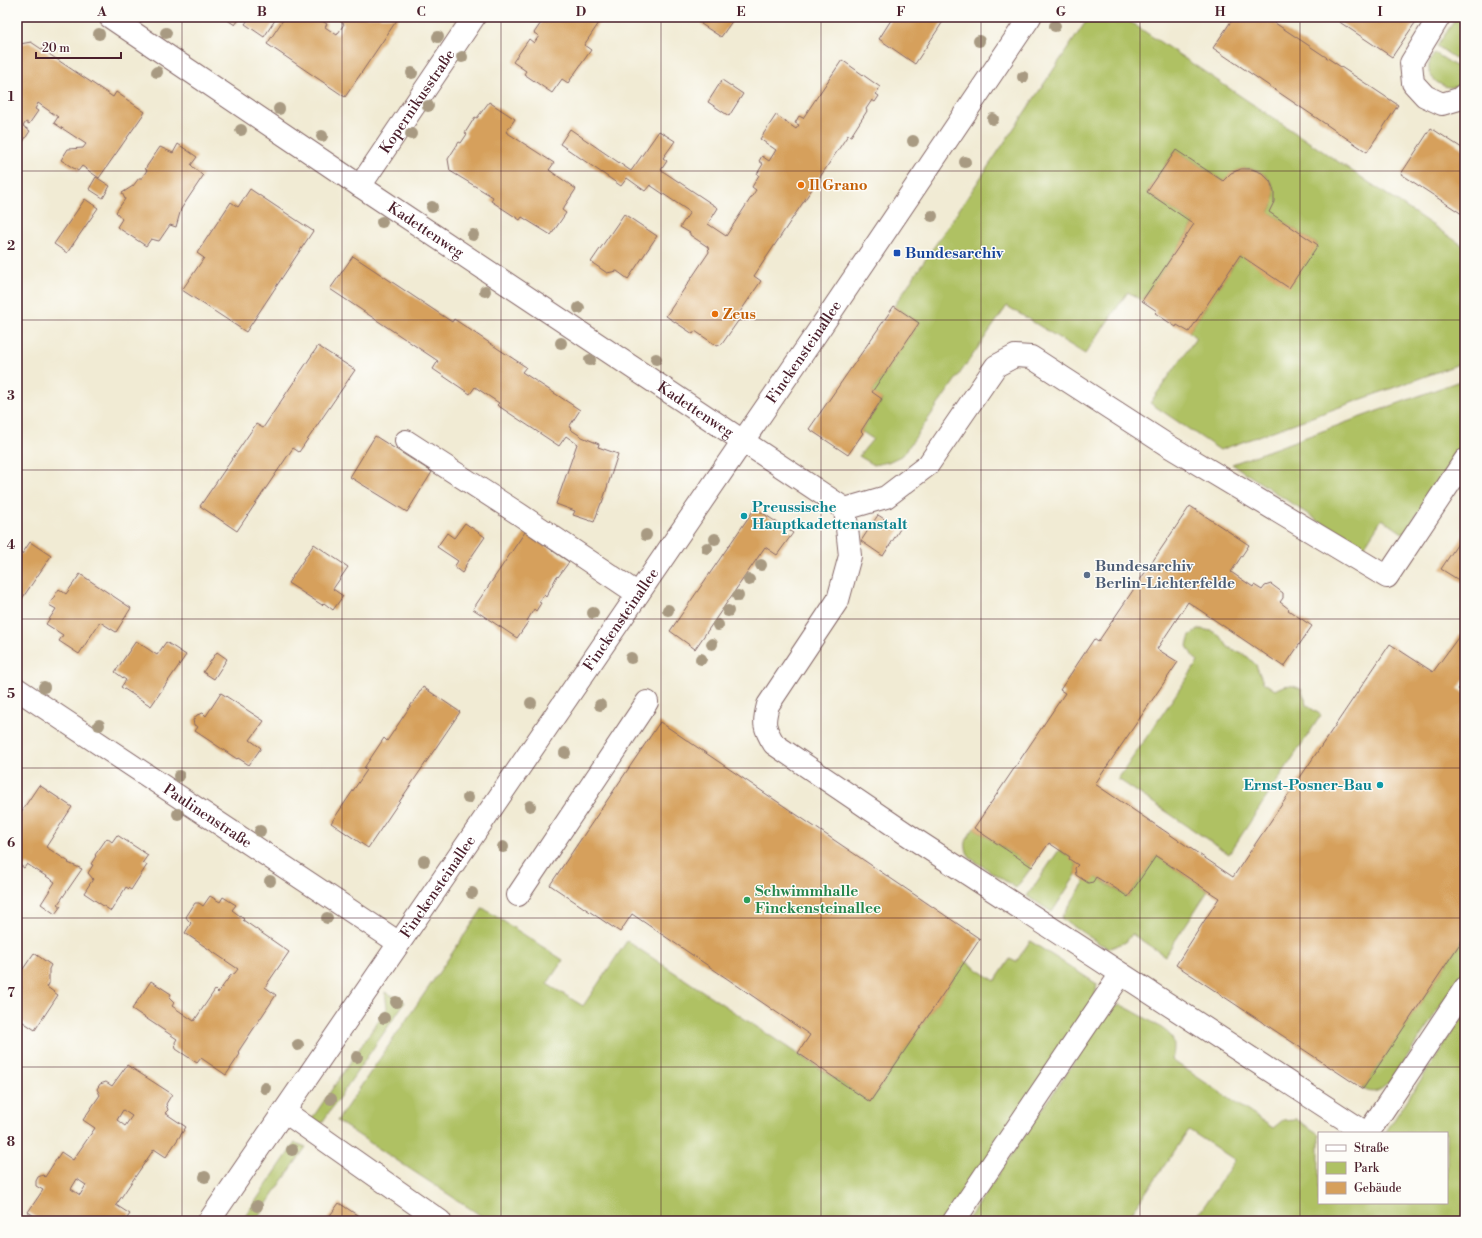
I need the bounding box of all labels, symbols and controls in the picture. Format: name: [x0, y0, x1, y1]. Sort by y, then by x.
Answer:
text: A: [96, 4, 107, 20]
text: B: [257, 4, 267, 20]
text: C: [416, 4, 426, 20]
text: D: [576, 4, 586, 20]
text: E: [736, 4, 746, 20]
text: F: [896, 4, 906, 20]
text: G: [1056, 4, 1067, 20]
text: H: [1215, 4, 1226, 20]
text: I: [1377, 4, 1383, 20]
scale bar: [36, 34, 121, 60]
text: 20 m: [42, 41, 70, 56]
street label: Kopernikusstraße: [376, 46, 459, 157]
text: 1: [8, 89, 15, 105]
place label: Il Grano: [809, 176, 868, 195]
marker: Il Grano: [796, 180, 806, 190]
street label: Kadettenweg: [384, 198, 468, 263]
text: 2: [7, 238, 15, 254]
place label: Bundesarchiv: [905, 244, 1004, 263]
marker: Bundesarchiv: [892, 248, 902, 258]
street label: Finckensteinallee: [762, 297, 846, 407]
place label: Zeus: [723, 305, 756, 324]
marker: Zeus: [710, 309, 720, 319]
street label: Kadettenweg: [654, 378, 737, 442]
text: 3: [7, 388, 15, 404]
place label: Preussische Hauptkadettenanstalt: [752, 498, 908, 534]
marker: Preussische Hauptkadettenanstalt: [739, 511, 749, 521]
text: 4: [7, 537, 16, 553]
place label: Bundesarchiv Berlin-Lichterfelde: [1095, 557, 1235, 593]
street label: Finckensteinallee: [579, 565, 663, 675]
marker: Bundesarchiv Berlin-Lichterfelde: [1082, 570, 1092, 580]
text: 5: [7, 686, 15, 702]
place label: Ernst-Posner-Bau: [1243, 776, 1373, 795]
street label: Paulinenstraße: [159, 780, 255, 853]
marker: Ernst-Posner-Bau: [1375, 780, 1385, 790]
street label: Finckensteinallee: [396, 832, 480, 942]
text: 6: [7, 835, 15, 851]
place label: Schwimmhalle Finckensteinallee: [755, 882, 881, 918]
marker: Schwimmhalle Finckensteinallee: [742, 895, 752, 905]
text: 7: [7, 985, 15, 1001]
legend: [1318, 1132, 1448, 1204]
text: 8: [7, 1134, 15, 1150]
text: Straße: [1354, 1141, 1389, 1156]
text: Park: [1354, 1161, 1380, 1176]
text: Gebäude: [1354, 1181, 1402, 1196]

